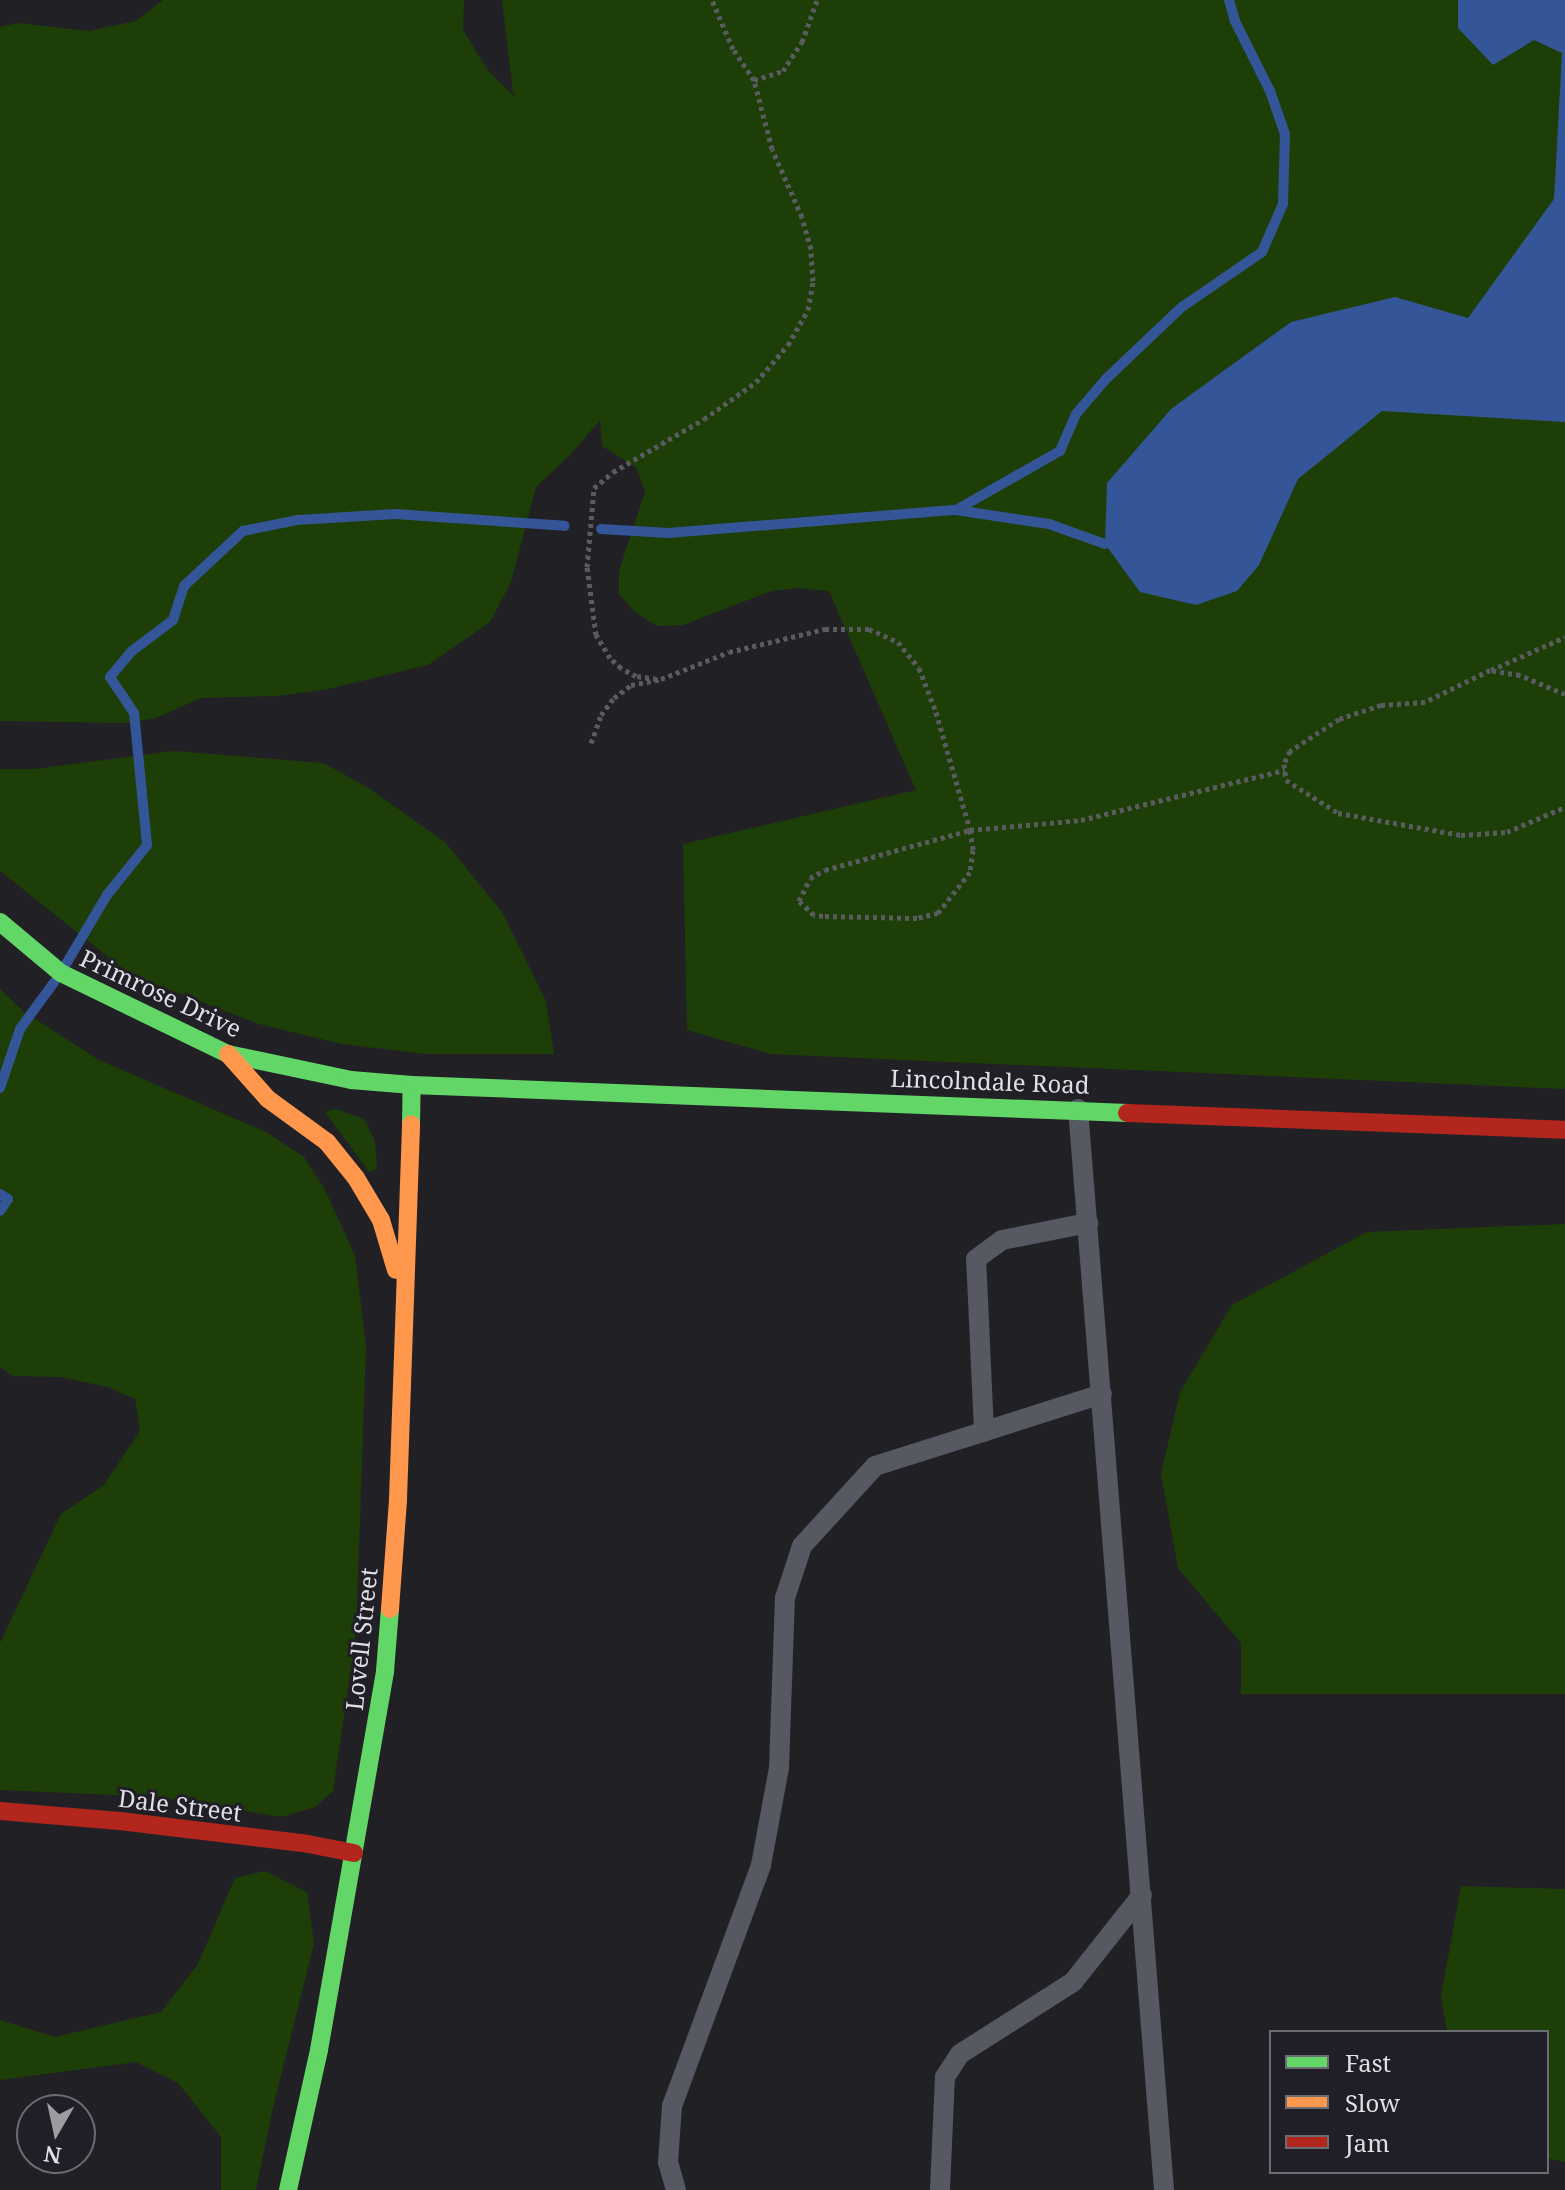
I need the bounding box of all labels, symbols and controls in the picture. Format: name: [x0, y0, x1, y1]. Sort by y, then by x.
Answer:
street label: Primrose Drive: [76, 943, 246, 1043]
street label: Lincolndale Road: [890, 1063, 1090, 1099]
street label: Lovell Street: [339, 1566, 383, 1712]
street label: Dale Street: [117, 1783, 243, 1827]
legend: [1269, 2030, 1549, 2174]
text: Fast: [1345, 2046, 1391, 2079]
text: Slow: [1345, 2086, 1400, 2119]
north arrow: [16, 2094, 96, 2174]
text: Jam: [1345, 2126, 1390, 2159]
text: N: [42, 2140, 63, 2172]

